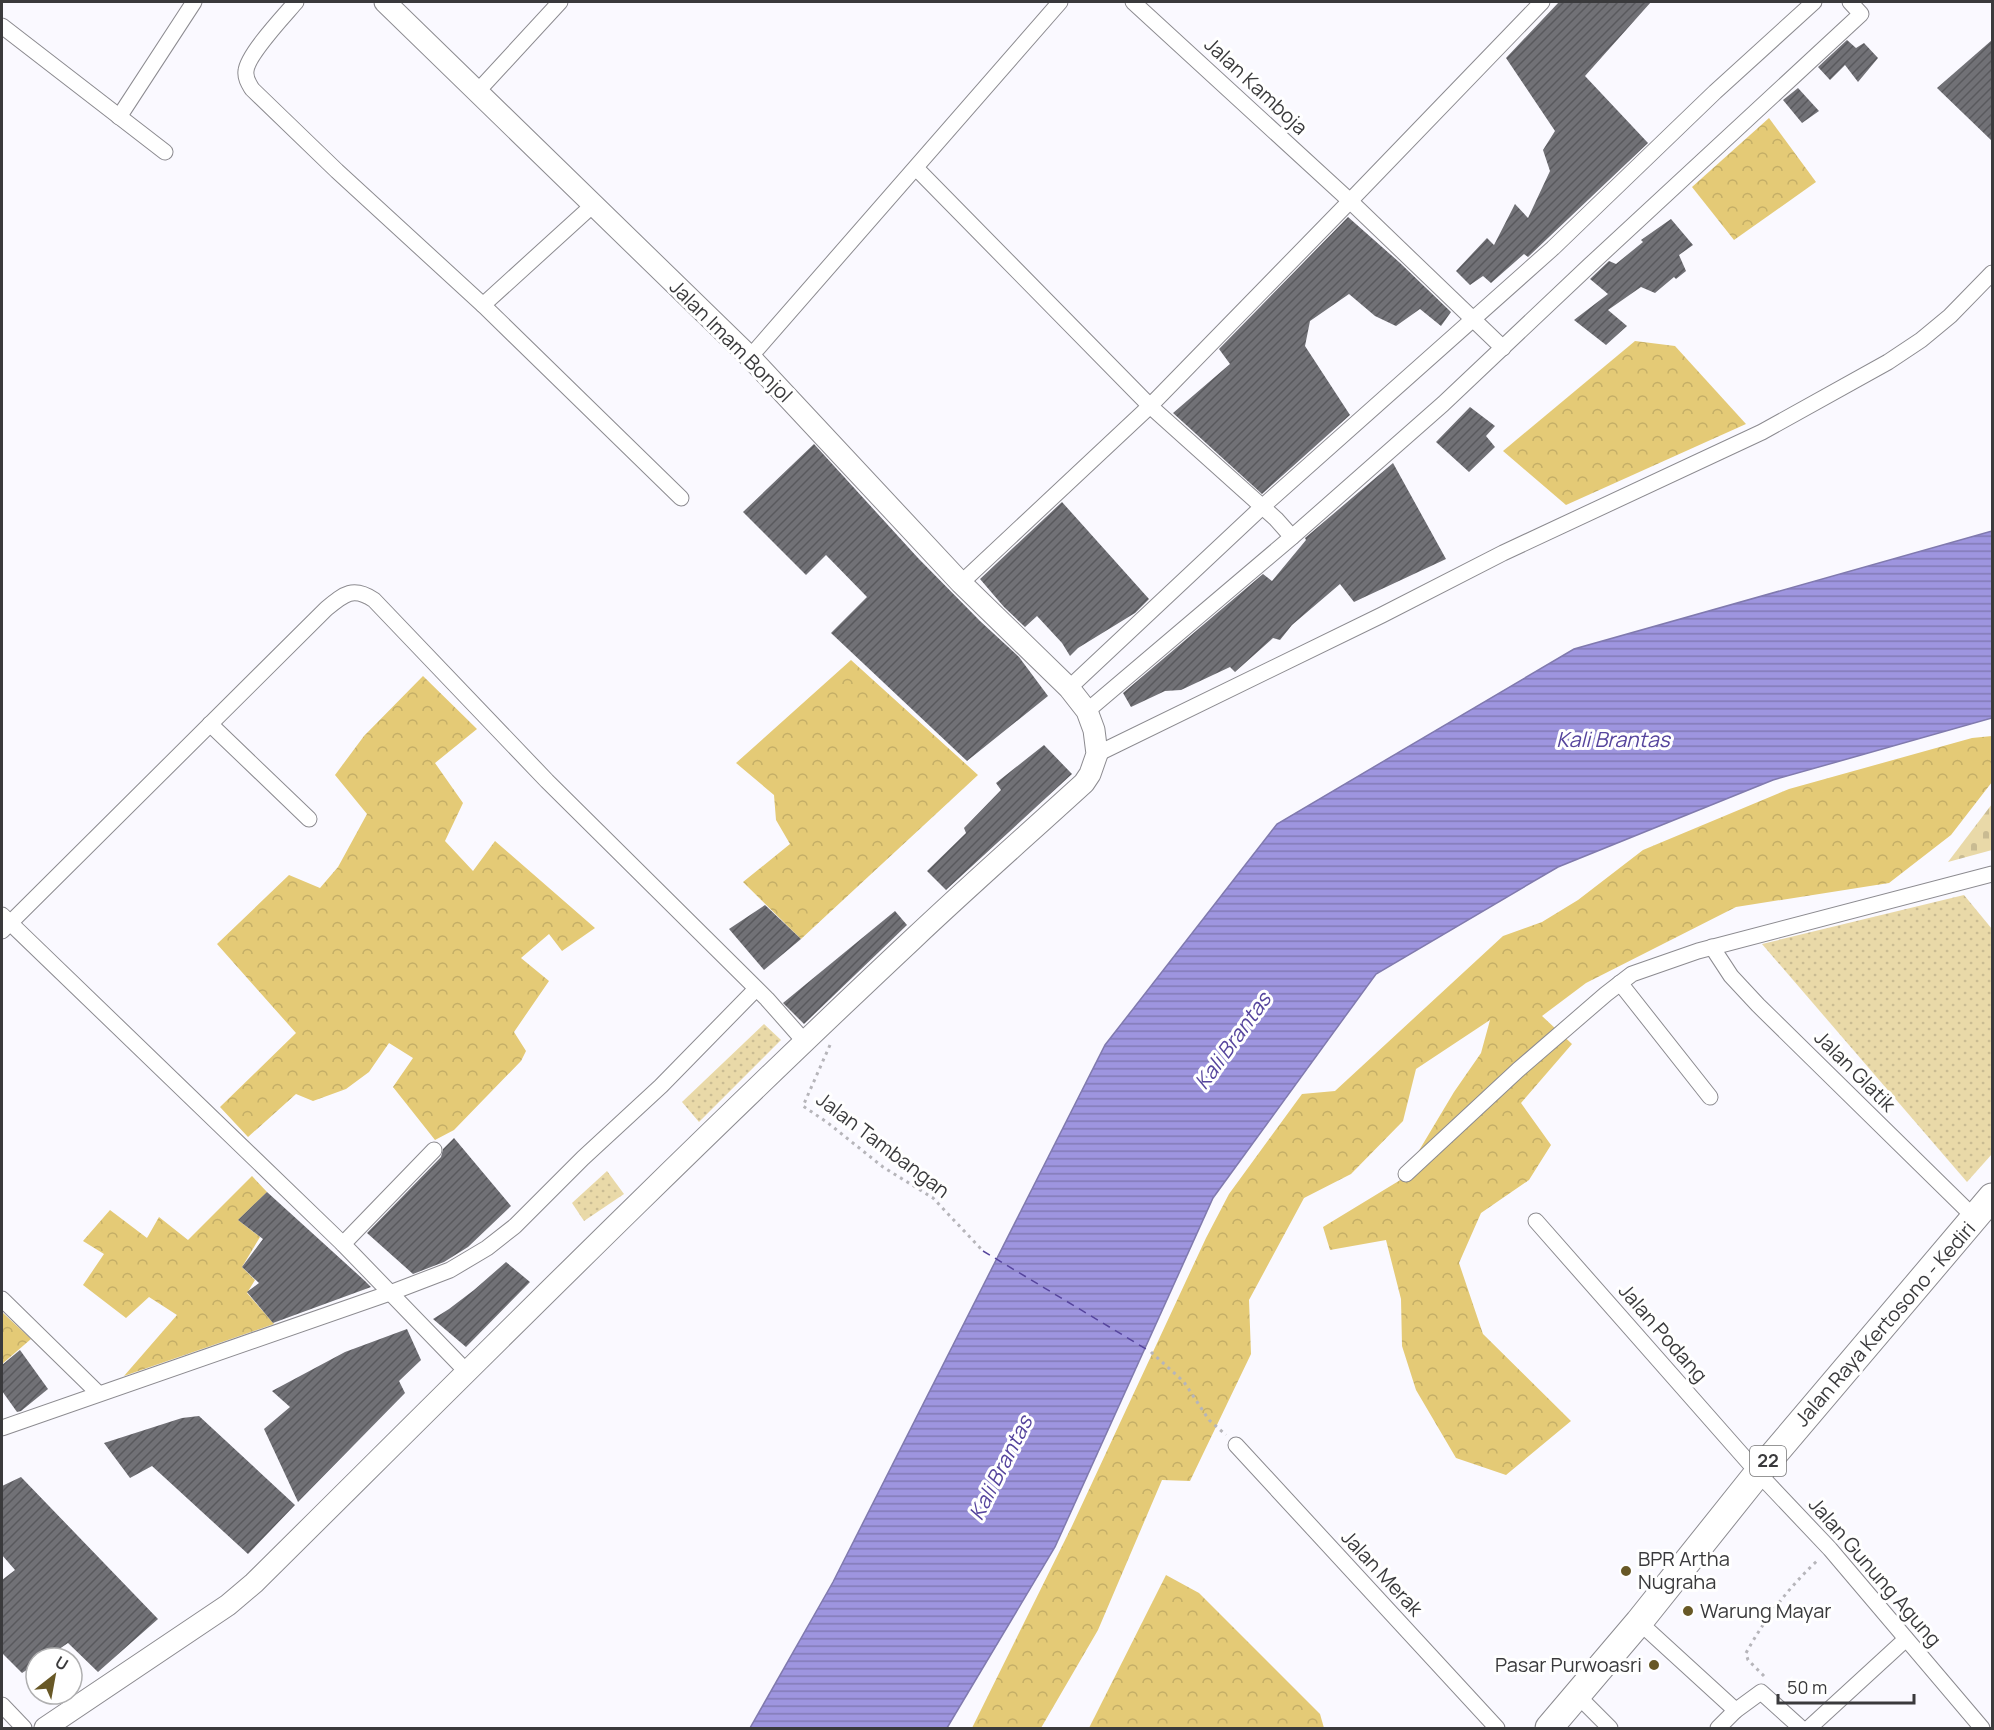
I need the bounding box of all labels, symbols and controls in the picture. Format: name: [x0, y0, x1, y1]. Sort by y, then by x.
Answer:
street label: Jalan Kamboja: [1199, 31, 1314, 140]
street label: Jalan Imam Bonjol: [664, 273, 799, 408]
water label: Kali Brantas: [1556, 725, 1672, 753]
water label: Kali Brantas: [1188, 985, 1278, 1095]
street label: Jalan Glatik: [1809, 1024, 1903, 1118]
street label: Jalan Tambangan: [811, 1086, 955, 1204]
street label: Jalan Raya Kertosono - Kediri: [1788, 1215, 1981, 1432]
street label: Jalan Podang: [1613, 1278, 1714, 1388]
water label: Kali Brantas: [962, 1409, 1039, 1524]
road number: 22: [1750, 1446, 1786, 1476]
street label: Jalan Gunung Agung: [1803, 1491, 1948, 1652]
street label: Jalan Merak: [1336, 1524, 1430, 1622]
place label: BPR Artha Nugraha: [1638, 1545, 1730, 1595]
marker: BPR Artha Nugraha: [1619, 1564, 1633, 1578]
place label: Warung Mayar: [1700, 1597, 1832, 1624]
marker: Warung Mayar: [1681, 1604, 1695, 1618]
north arrow: [24, 1646, 84, 1706]
text: U: [51, 1651, 72, 1676]
place label: Pasar Purwoasri: [1495, 1651, 1642, 1678]
marker: Pasar Purwoasri: [1647, 1658, 1661, 1672]
scale bar: [1778, 1667, 1914, 1705]
text: 50 m: [1787, 1675, 1827, 1699]

